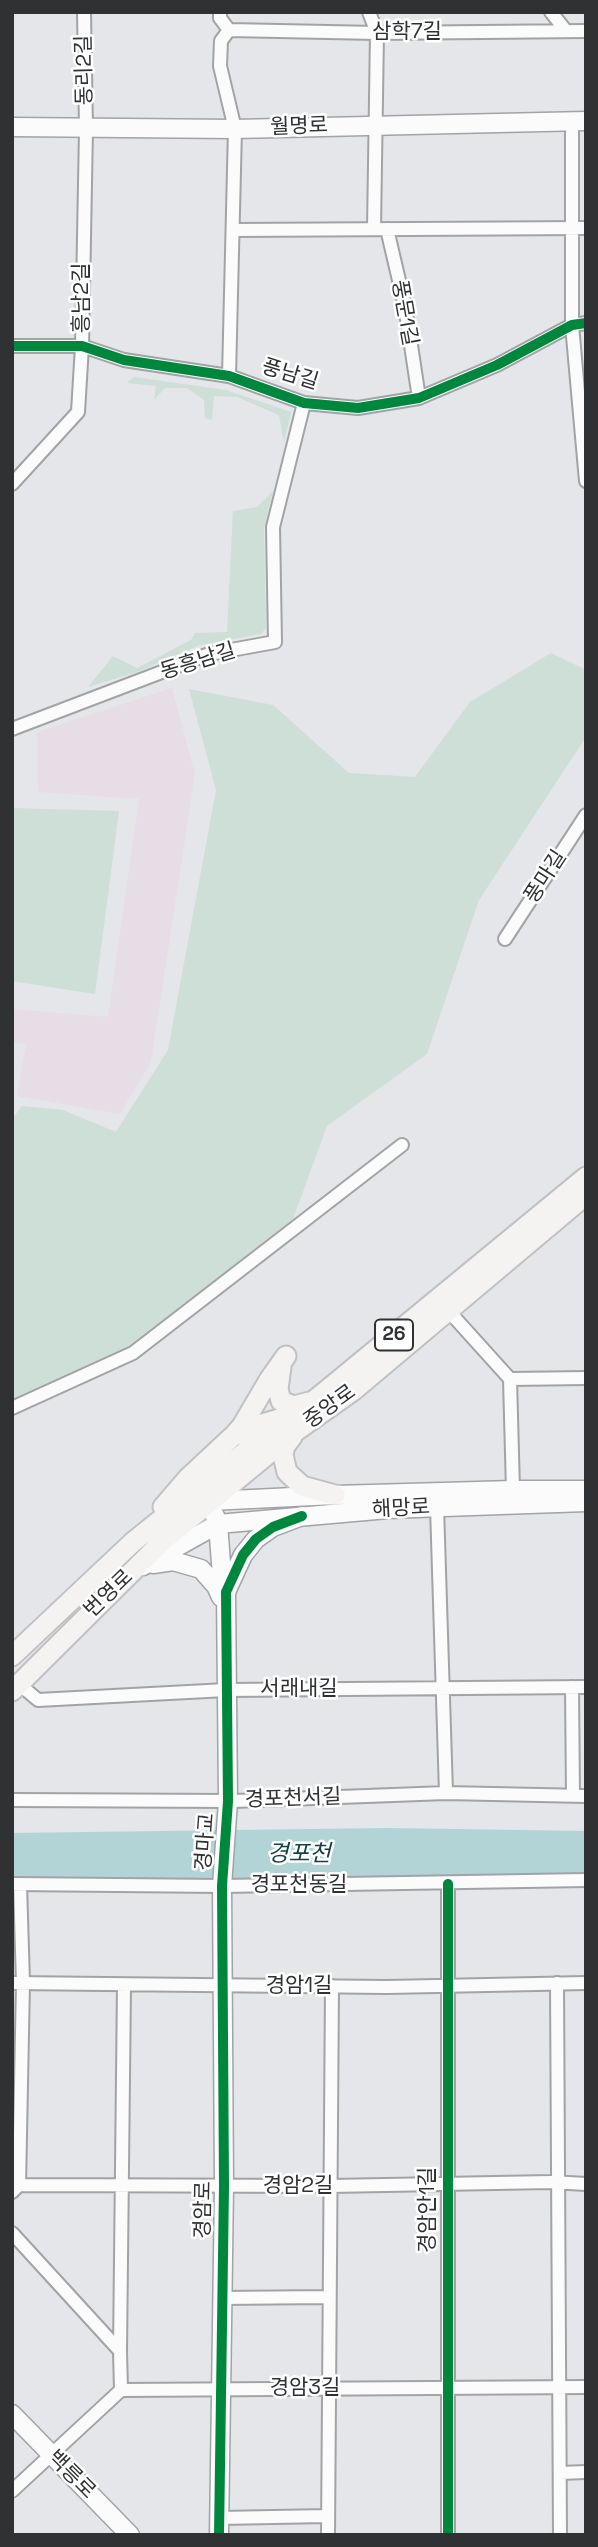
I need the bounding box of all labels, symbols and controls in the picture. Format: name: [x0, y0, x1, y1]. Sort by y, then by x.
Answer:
street label: 삼학7길: [372, 19, 442, 45]
street label: 동리2길: [72, 34, 98, 106]
street label: 월명로: [270, 113, 328, 141]
street label: 흥남2길: [69, 263, 95, 333]
street label: 풍문1길: [386, 278, 422, 348]
street label: 풍남길: [259, 354, 321, 396]
street label: 동흥남길: [157, 639, 239, 685]
street label: 풍마길: [520, 846, 572, 908]
road number: 26: [375, 1320, 413, 1350]
street label: 중앙로: [299, 1380, 361, 1434]
street label: 해망로: [371, 1495, 431, 1523]
street label: 번영로: [79, 1565, 139, 1623]
street label: 서래내길: [260, 1676, 338, 1702]
street label: 경포천서길: [244, 1785, 342, 1813]
street label: 경마교: [191, 1812, 221, 1872]
water label: 경포천: [267, 1841, 331, 1869]
street label: 경포천동길: [251, 1872, 347, 1898]
street label: 경암1길: [266, 1973, 332, 1999]
street label: 경암안1길: [415, 2167, 441, 2253]
street label: 경암2길: [263, 2173, 333, 2199]
street label: 경암로: [191, 2181, 217, 2239]
street label: 경암3길: [270, 2375, 340, 2401]
street label: 백릉로: [42, 2446, 100, 2504]

